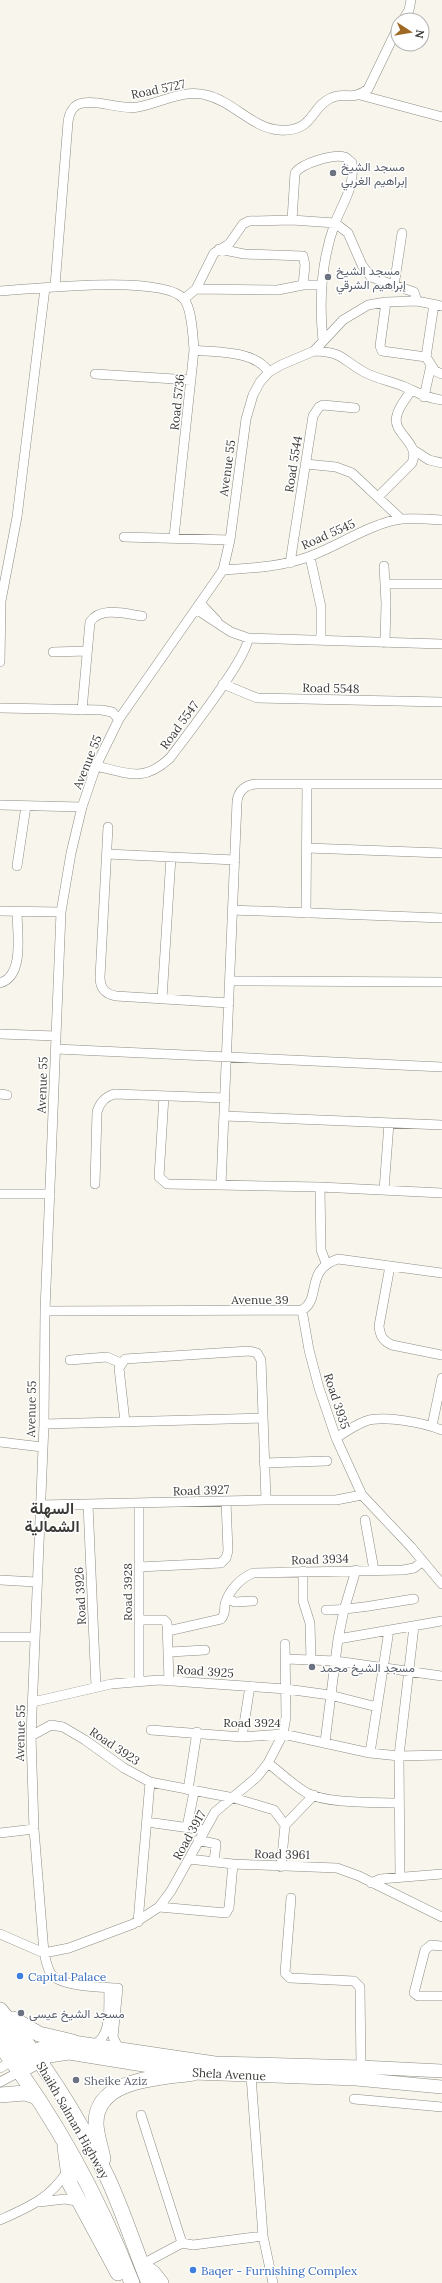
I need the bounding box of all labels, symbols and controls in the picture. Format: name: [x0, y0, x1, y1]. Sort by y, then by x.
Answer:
north arrow: [390, 12, 430, 52]
text: N: [412, 28, 428, 40]
street label: Road 5727: [130, 76, 187, 102]
place label: مسجد الشيخ إبراهيم الغربي: [341, 159, 407, 191]
marker: مسجد الشيخ إبراهيم الغربي: [328, 168, 338, 178]
place label: مسجد الشيخ إبراهيم الشرقي: [336, 263, 406, 295]
marker: مسجد الشيخ إبراهيم الشرقي: [323, 272, 333, 282]
street label: Road 5736: [167, 373, 187, 431]
street label: Road 5544: [281, 434, 305, 493]
street label: Avenue 55: [215, 439, 238, 498]
street label: Road 5545: [299, 516, 357, 552]
street label: Road 5548: [302, 680, 360, 696]
street label: Road 5547: [156, 698, 202, 752]
street label: Avenue 55: [69, 733, 105, 792]
street label: Avenue 55: [33, 1056, 50, 1115]
street label: Avenue 39: [230, 1292, 289, 1307]
street label: Road 3935: [321, 1371, 353, 1431]
street label: Avenue 55: [23, 1380, 39, 1439]
street label: Road 3927: [172, 1482, 230, 1498]
district label: السهلة الشمالية: [24, 1498, 80, 1536]
street label: Road 3934: [291, 1550, 350, 1568]
street label: Road 3928: [120, 1563, 135, 1621]
street label: Road 3926: [71, 1567, 89, 1625]
place label: مسجد الشيخ محمد: [320, 1660, 415, 1677]
street label: Road 3925: [176, 1662, 234, 1680]
marker: مسجد الشيخ محمد: [307, 1662, 317, 1672]
street label: Avenue 55: [12, 1704, 28, 1763]
street label: Road 3924: [223, 1715, 281, 1730]
street label: Road 3923: [87, 1724, 143, 1768]
street label: Road 3917: [169, 1807, 209, 1862]
street label: Road 3961: [254, 1846, 310, 1862]
place label: Capital Palace: [28, 1969, 107, 1984]
marker: Capital Palace: [15, 1971, 25, 1981]
place label: مسجد الشيخ عيسى: [29, 2006, 125, 2023]
marker: مسجد الشيخ عيسى: [16, 2008, 26, 2018]
street label: Shaikh Salman Highway: [33, 2059, 113, 2182]
street label: Shela Avenue: [192, 2065, 267, 2083]
place label: Sheike Aziz: [84, 2073, 147, 2088]
marker: Sheike Aziz: [71, 2075, 81, 2085]
place label: Baqer - Furnishing Complex: [201, 2263, 358, 2278]
marker: Baqer - Furnishing Complex: [188, 2265, 198, 2275]

